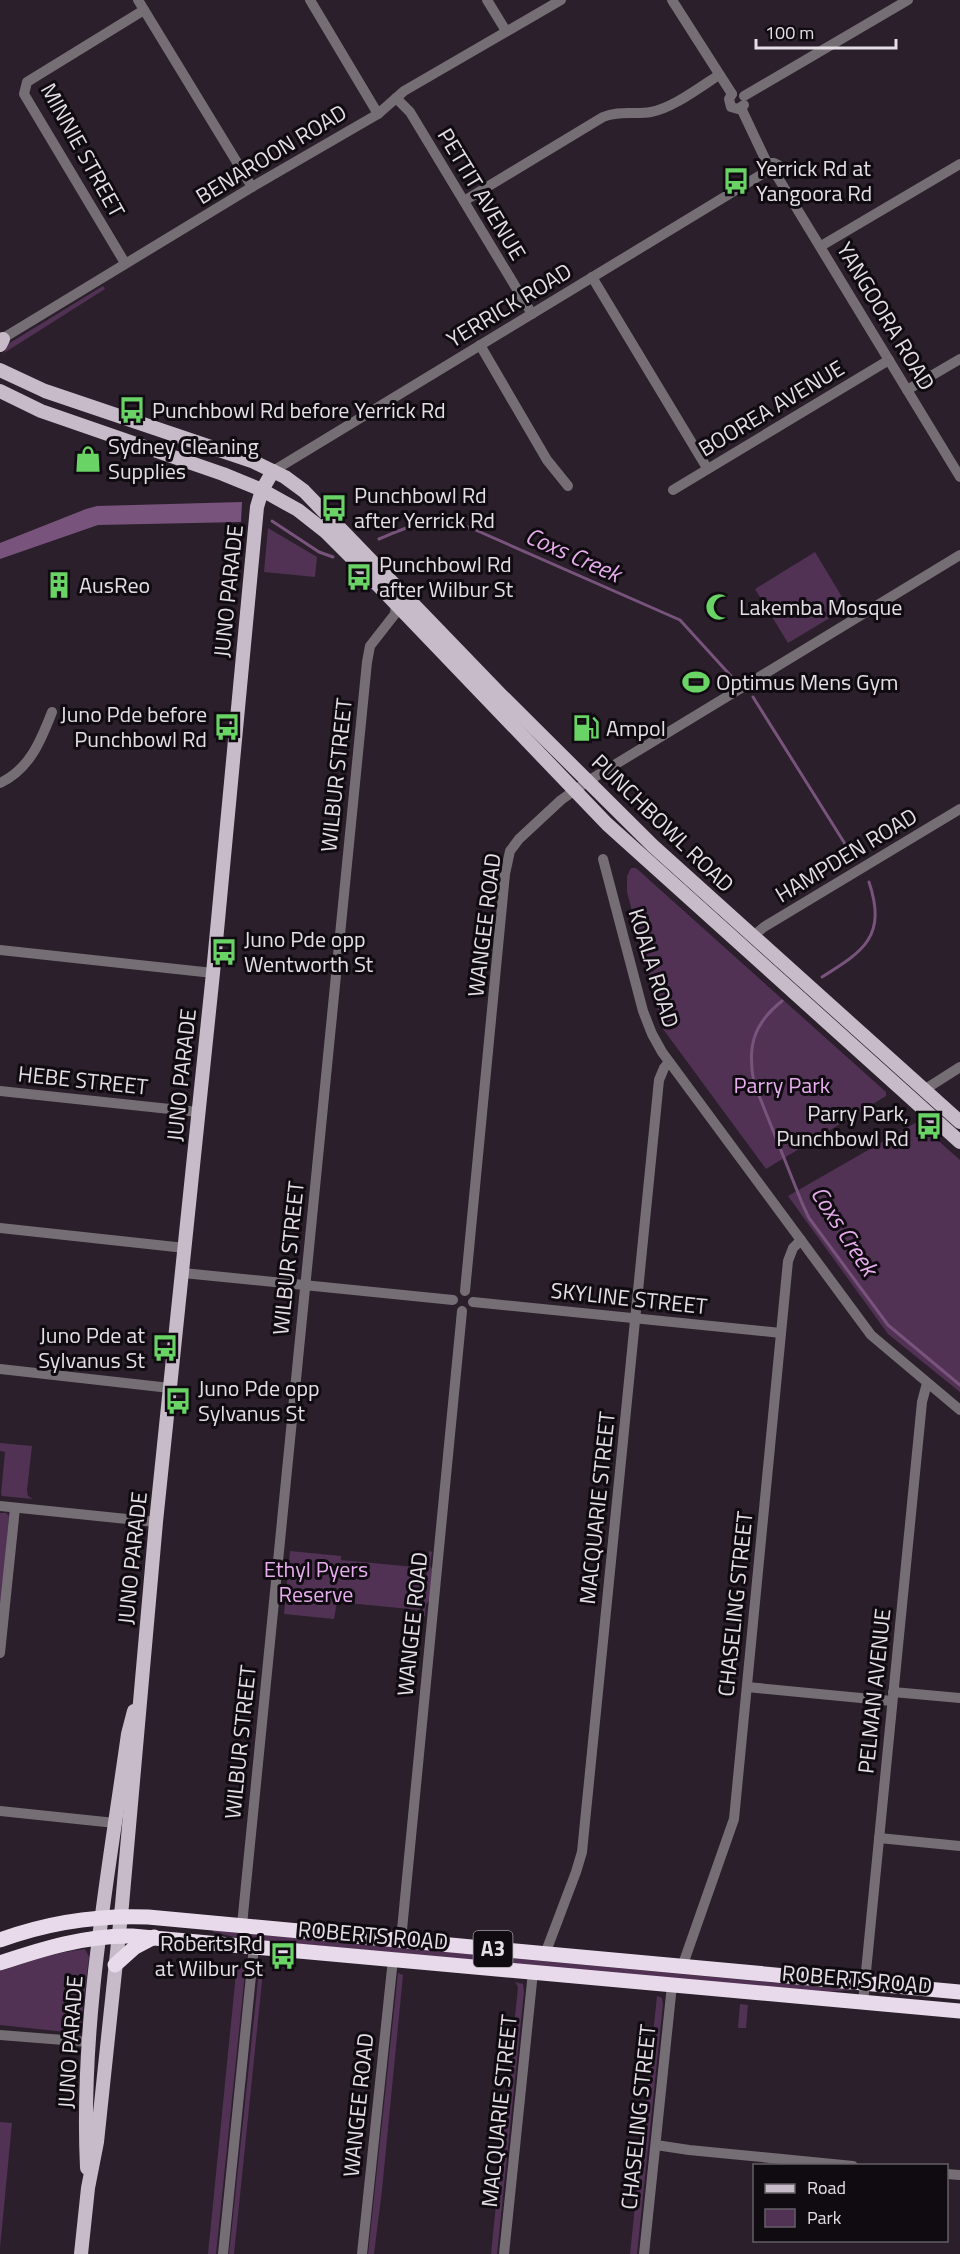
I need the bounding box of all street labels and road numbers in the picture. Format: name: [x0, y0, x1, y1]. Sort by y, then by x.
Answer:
street label: MINNIE STREET: [32, 77, 134, 224]
street label: BENAROON ROAD: [189, 95, 353, 213]
street label: PETTIT AVENUE: [429, 121, 535, 267]
street label: YANGOORA ROAD: [828, 235, 944, 397]
street label: YERRICK ROAD: [440, 254, 578, 356]
street label: BOOREA AVENUE: [692, 351, 850, 465]
street label: JUNO PARADE: [204, 523, 252, 659]
street label: WILBUR STREET: [311, 696, 361, 854]
street label: PUNCHBOWL ROAD: [584, 746, 742, 900]
street label: HAMPDEN ROAD: [768, 799, 924, 911]
street label: WANGEE ROAD: [458, 851, 510, 999]
street label: KOALA ROAD: [620, 904, 688, 1032]
street label: JUNO PARADE: [157, 1007, 205, 1143]
street label: HEBE STREET: [16, 1056, 150, 1104]
street label: WILBUR STREET: [263, 1179, 313, 1337]
street label: SKYLINE STREET: [549, 1273, 709, 1323]
street label: MACQUARIE STREET: [570, 1410, 624, 1606]
street label: JUNO PARADE: [108, 1490, 156, 1626]
street label: CHASELING STREET: [708, 1509, 762, 1698]
street label: WANGEE ROAD: [388, 1550, 436, 1698]
street label: PELMAN AVENUE: [848, 1607, 900, 1775]
street label: WILBUR STREET: [215, 1663, 265, 1821]
street label: ROBERTS ROAD: [297, 1912, 449, 1958]
road number: A3: [474, 1931, 512, 1967]
street label: ROBERTS ROAD: [781, 1956, 933, 2002]
street label: JUNO PARADE: [48, 1974, 92, 2110]
street label: MACQUARIE STREET: [472, 2013, 526, 2209]
street label: CHASELING STREET: [611, 2022, 665, 2211]
street label: WANGEE ROAD: [334, 2031, 382, 2179]

